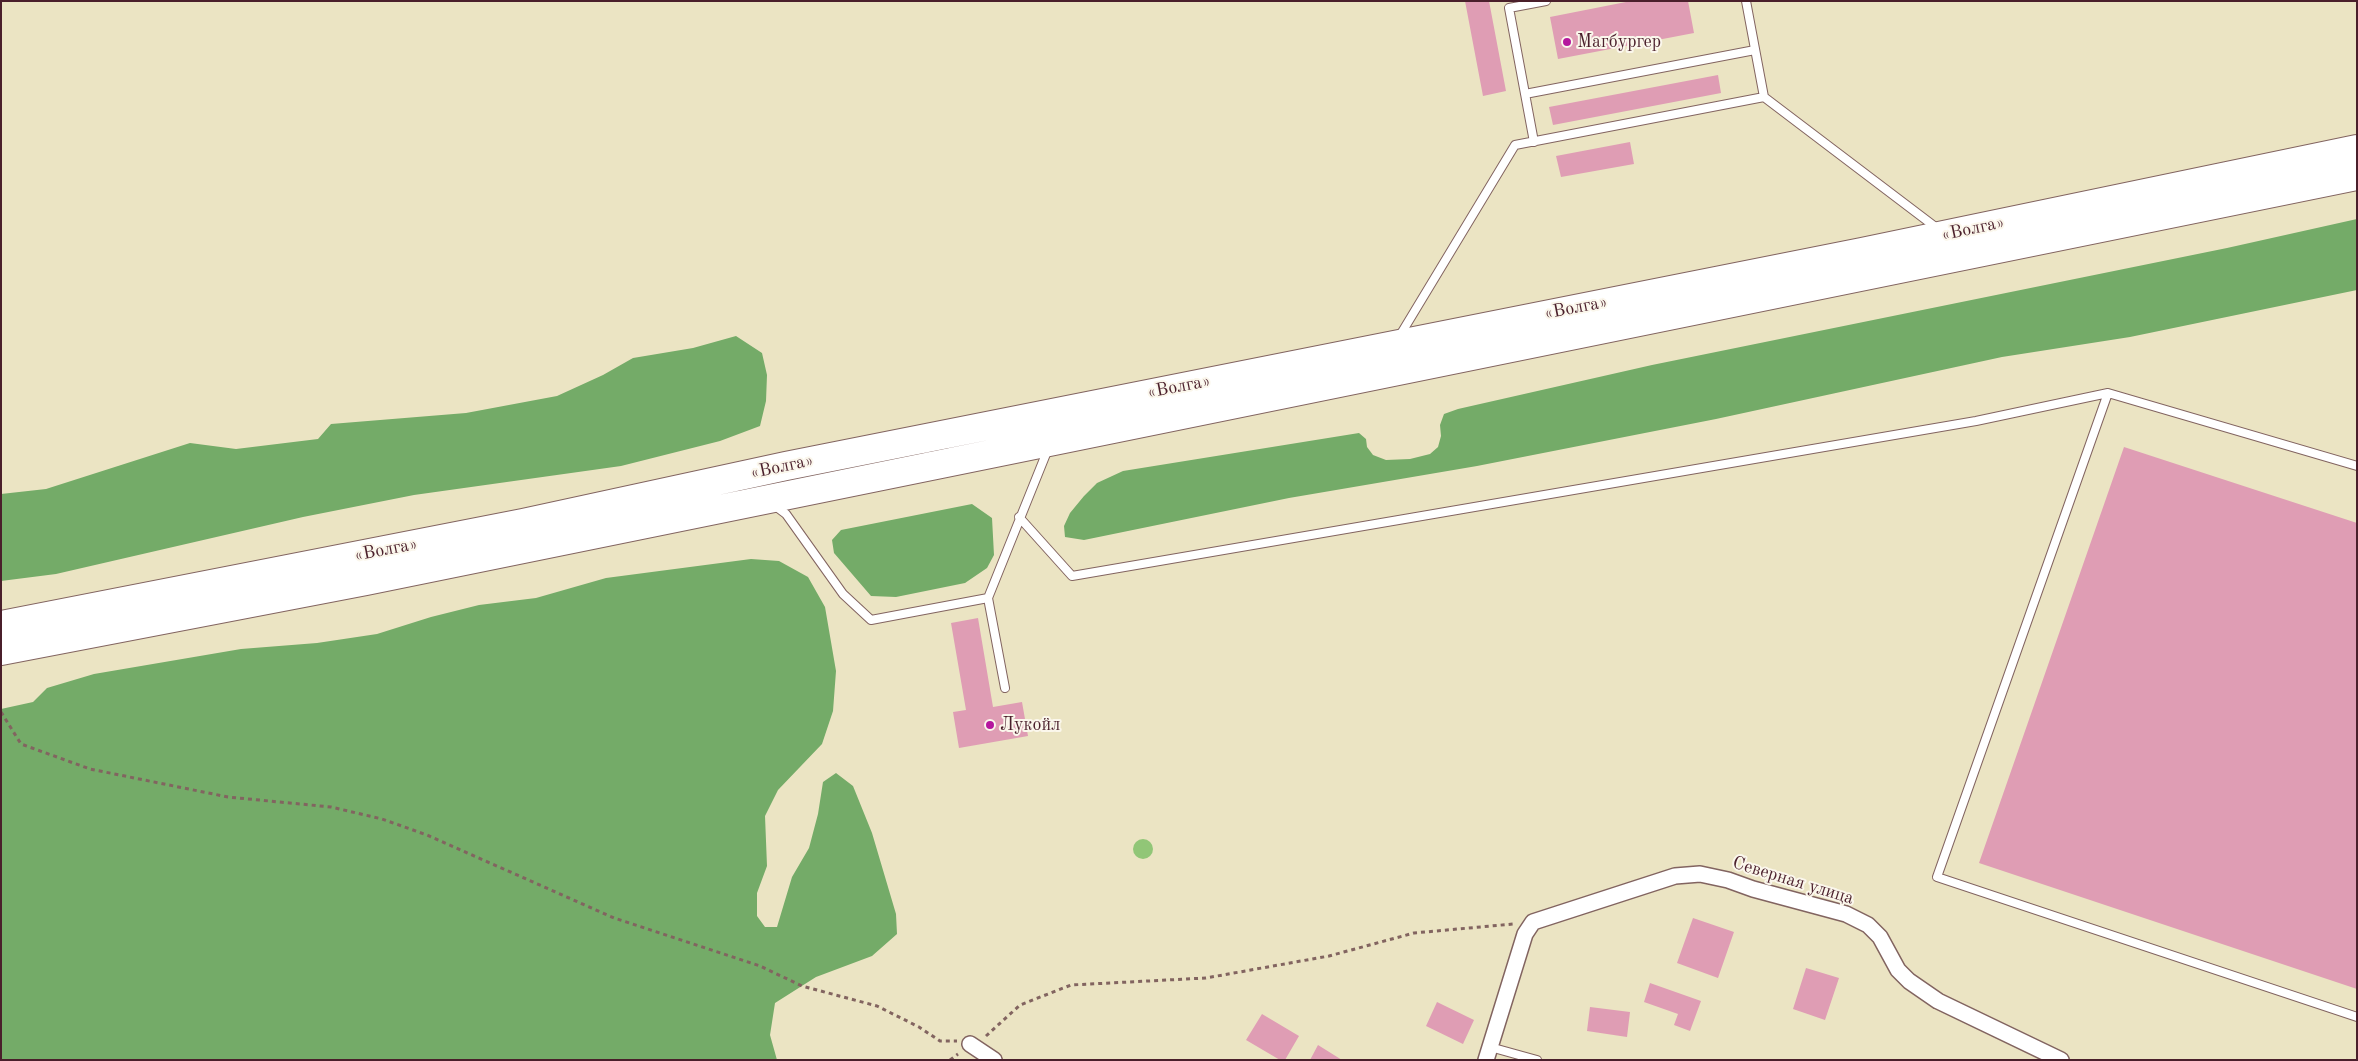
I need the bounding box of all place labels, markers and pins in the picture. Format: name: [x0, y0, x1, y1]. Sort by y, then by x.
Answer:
place label: Магбургер: [1577, 31, 1661, 53]
marker: Магбургер: [1561, 36, 1573, 48]
place label: Лукойл: [1000, 714, 1060, 736]
marker: Лукойл: [984, 719, 996, 731]

